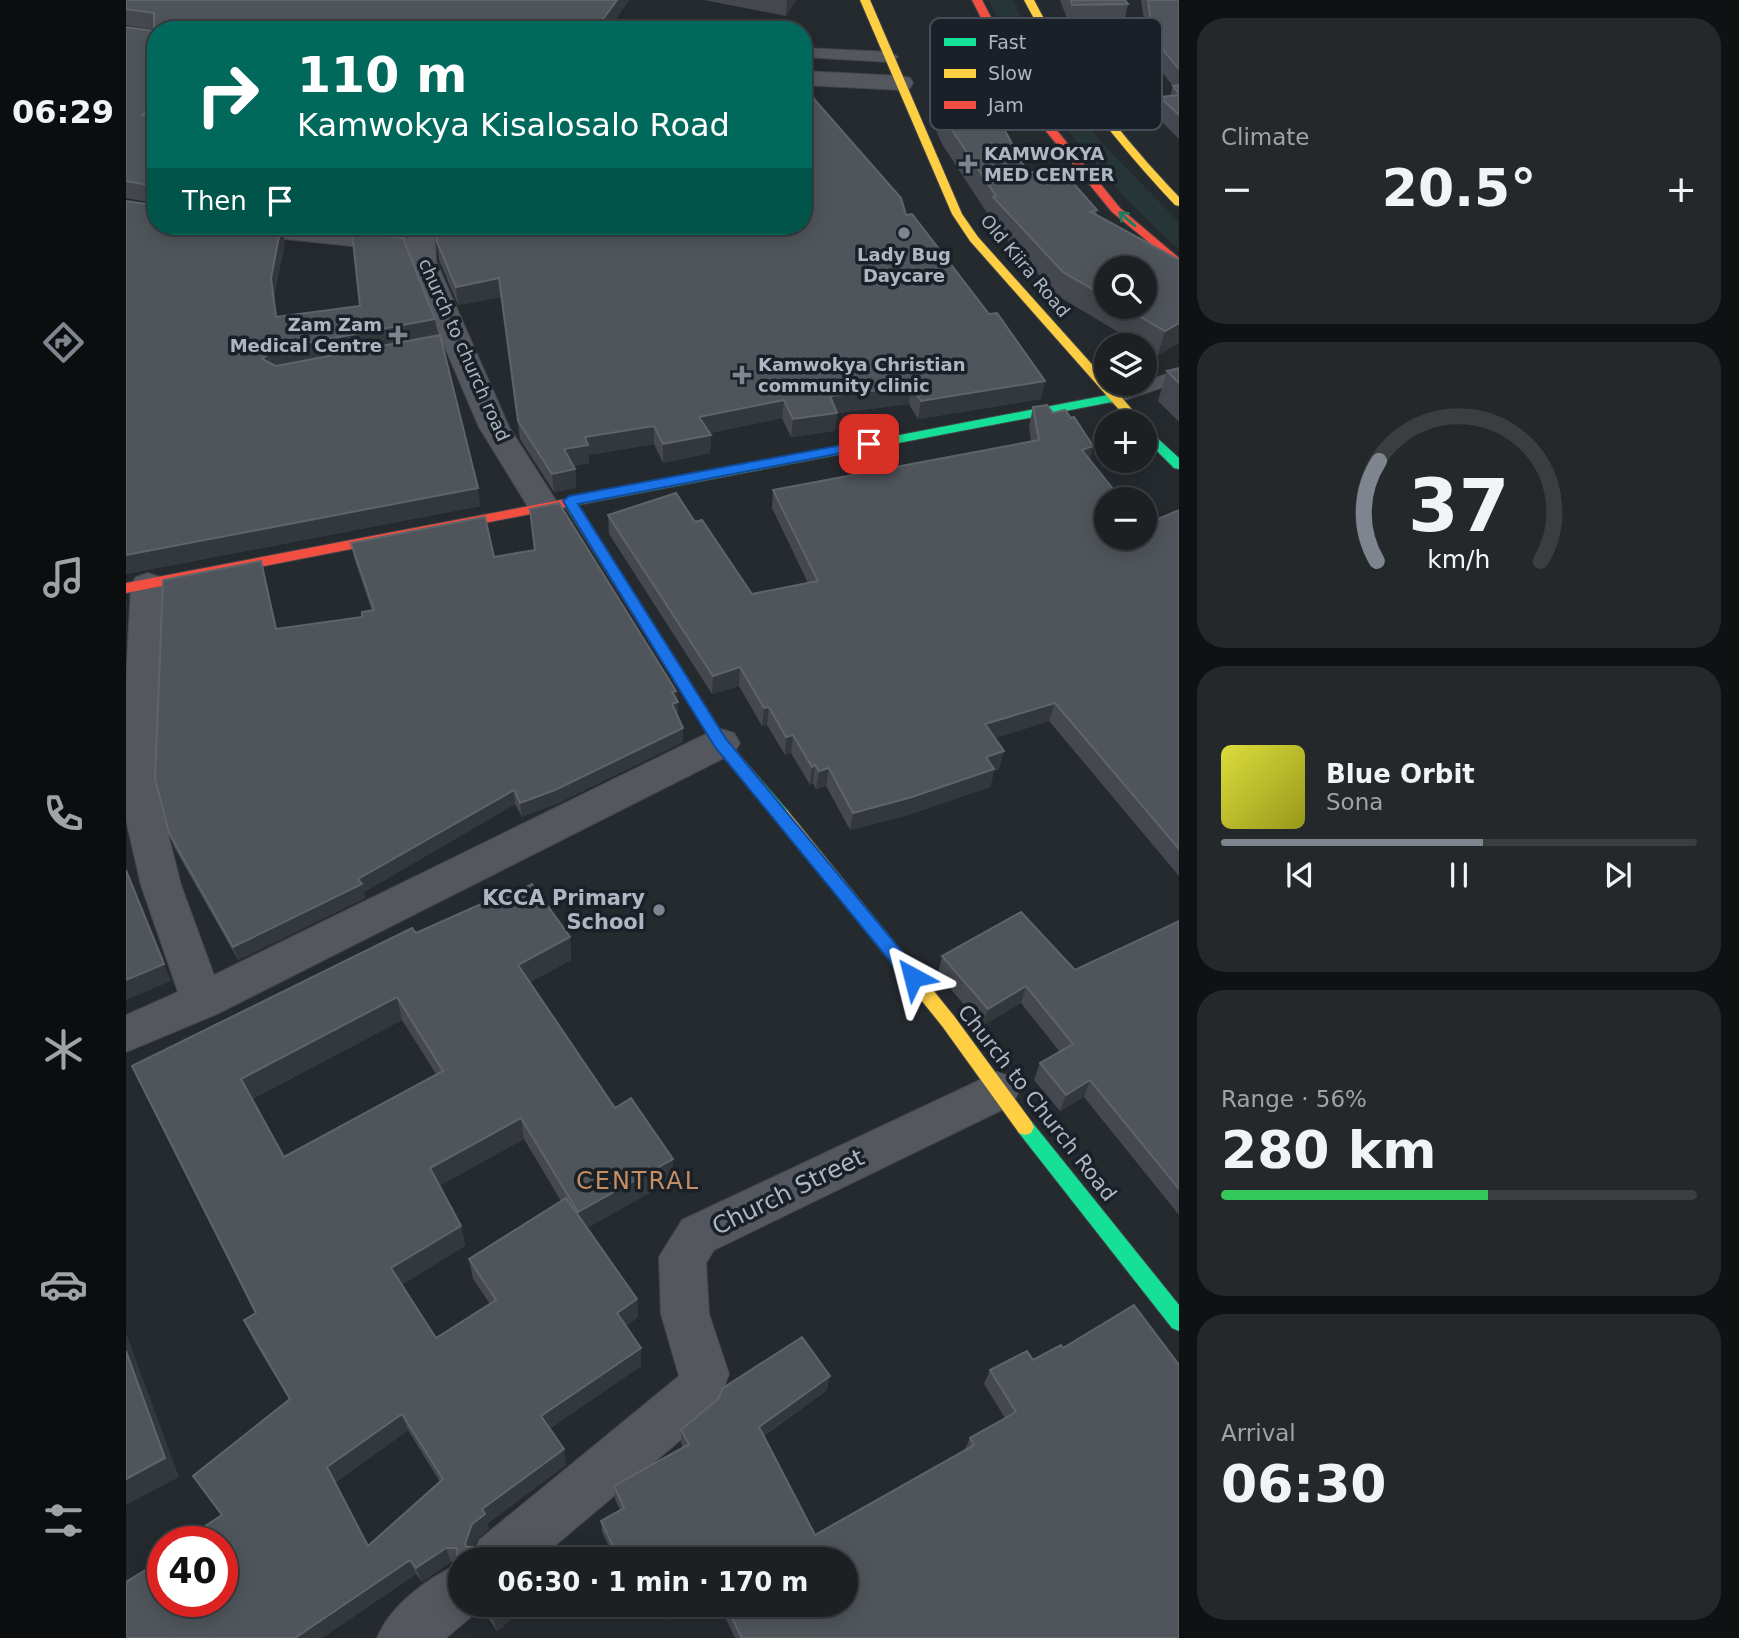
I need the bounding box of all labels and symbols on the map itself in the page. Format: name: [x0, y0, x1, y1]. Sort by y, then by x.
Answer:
legend: [930, 18, 1162, 130]
text: Fast: [988, 31, 1026, 53]
text: Slow: [988, 62, 1033, 84]
text: Jam: [987, 94, 1024, 116]
place label: KAMWOKYA MED CENTER: [984, 143, 1115, 185]
marker: KAMWOKYA MED CENTER: [958, 154, 978, 174]
street label: Old Kiira Road: [976, 210, 1074, 321]
one-way arrow: [1119, 211, 1137, 227]
marker: Lady Bug Daycare: [896, 225, 912, 241]
place label: Lady Bug Daycare: [857, 244, 951, 286]
street label: church to church road: [415, 255, 514, 444]
place label: Zam Zam Medical Centre: [230, 314, 382, 356]
marker: Zam Zam Medical Centre: [388, 325, 408, 345]
place label: Kamwokya Christian community clinic: [758, 354, 965, 396]
marker: Kamwokya Christian community clinic: [732, 365, 752, 385]
pin: [839, 414, 899, 474]
place label: KCCA Primary School: [482, 886, 645, 934]
marker: KCCA Primary School: [651, 902, 667, 918]
position arrow: [876, 940, 950, 1014]
street label: Church to Church Road: [953, 1000, 1121, 1206]
street label: Church Street: [707, 1143, 869, 1241]
district label: CENTRAL: [576, 1167, 700, 1195]
speed limit sign: 40: [147, 1526, 238, 1617]

